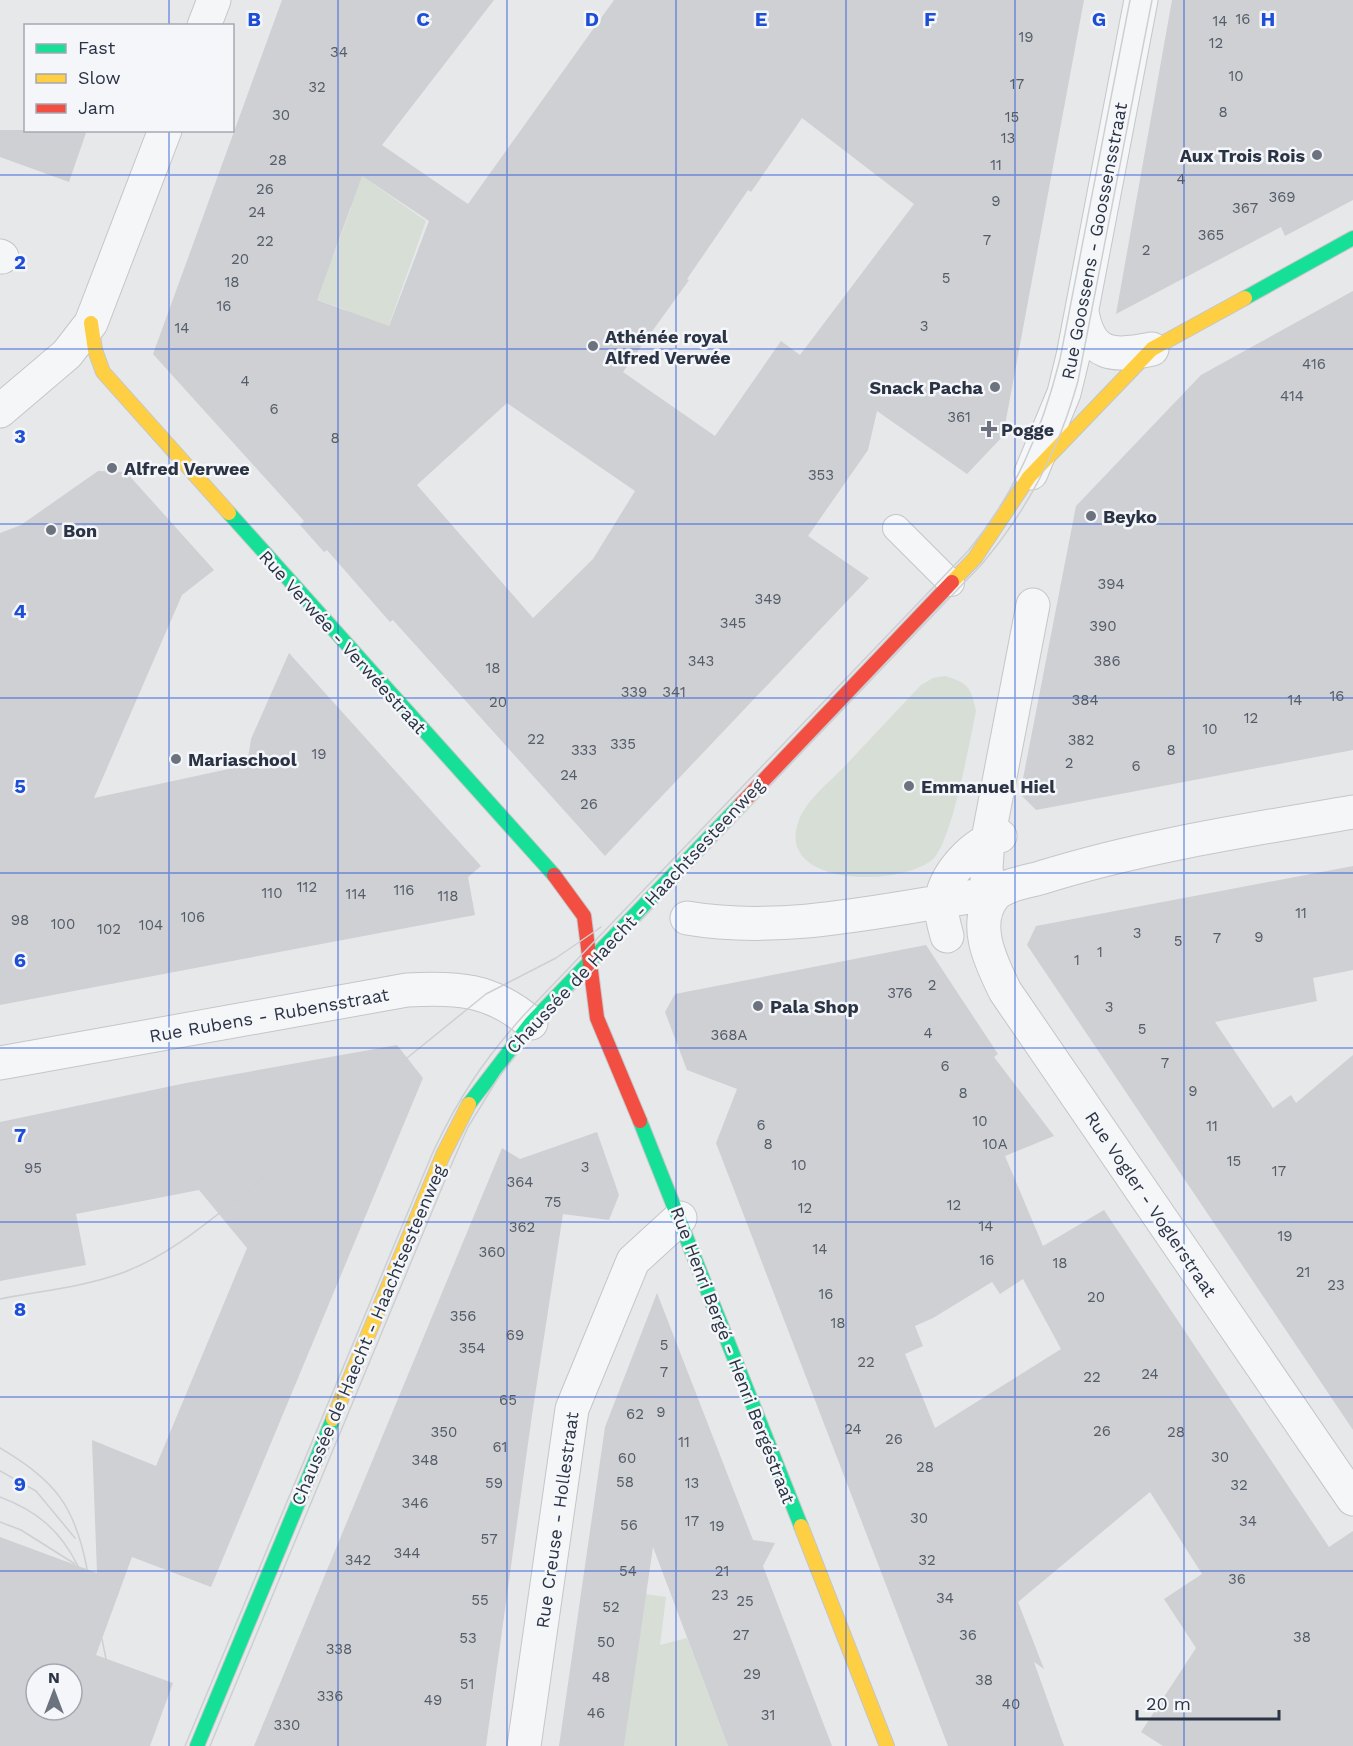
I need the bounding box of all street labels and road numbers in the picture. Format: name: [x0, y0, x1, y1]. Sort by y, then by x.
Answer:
street label: Rue Goossens - Goossensstraat: [1057, 100, 1131, 381]
street label: Rue Verwée - Verwéestraat: [255, 546, 431, 738]
street label: Chaussée de Haecht - Haachtsesteenweg: [502, 774, 768, 1058]
street label: Rue Rubens - Rubensstraat: [148, 983, 391, 1046]
street label: Rue Vogler - Voglerstraat: [1081, 1107, 1221, 1301]
street label: Chaussée de Haecht - Haachtsesteenweg: [286, 1161, 450, 1508]
street label: Rue Henri Bergé - Henri Bergéstraat: [667, 1204, 800, 1507]
street label: Rue Creuse - Hollestraat: [531, 1410, 583, 1630]

